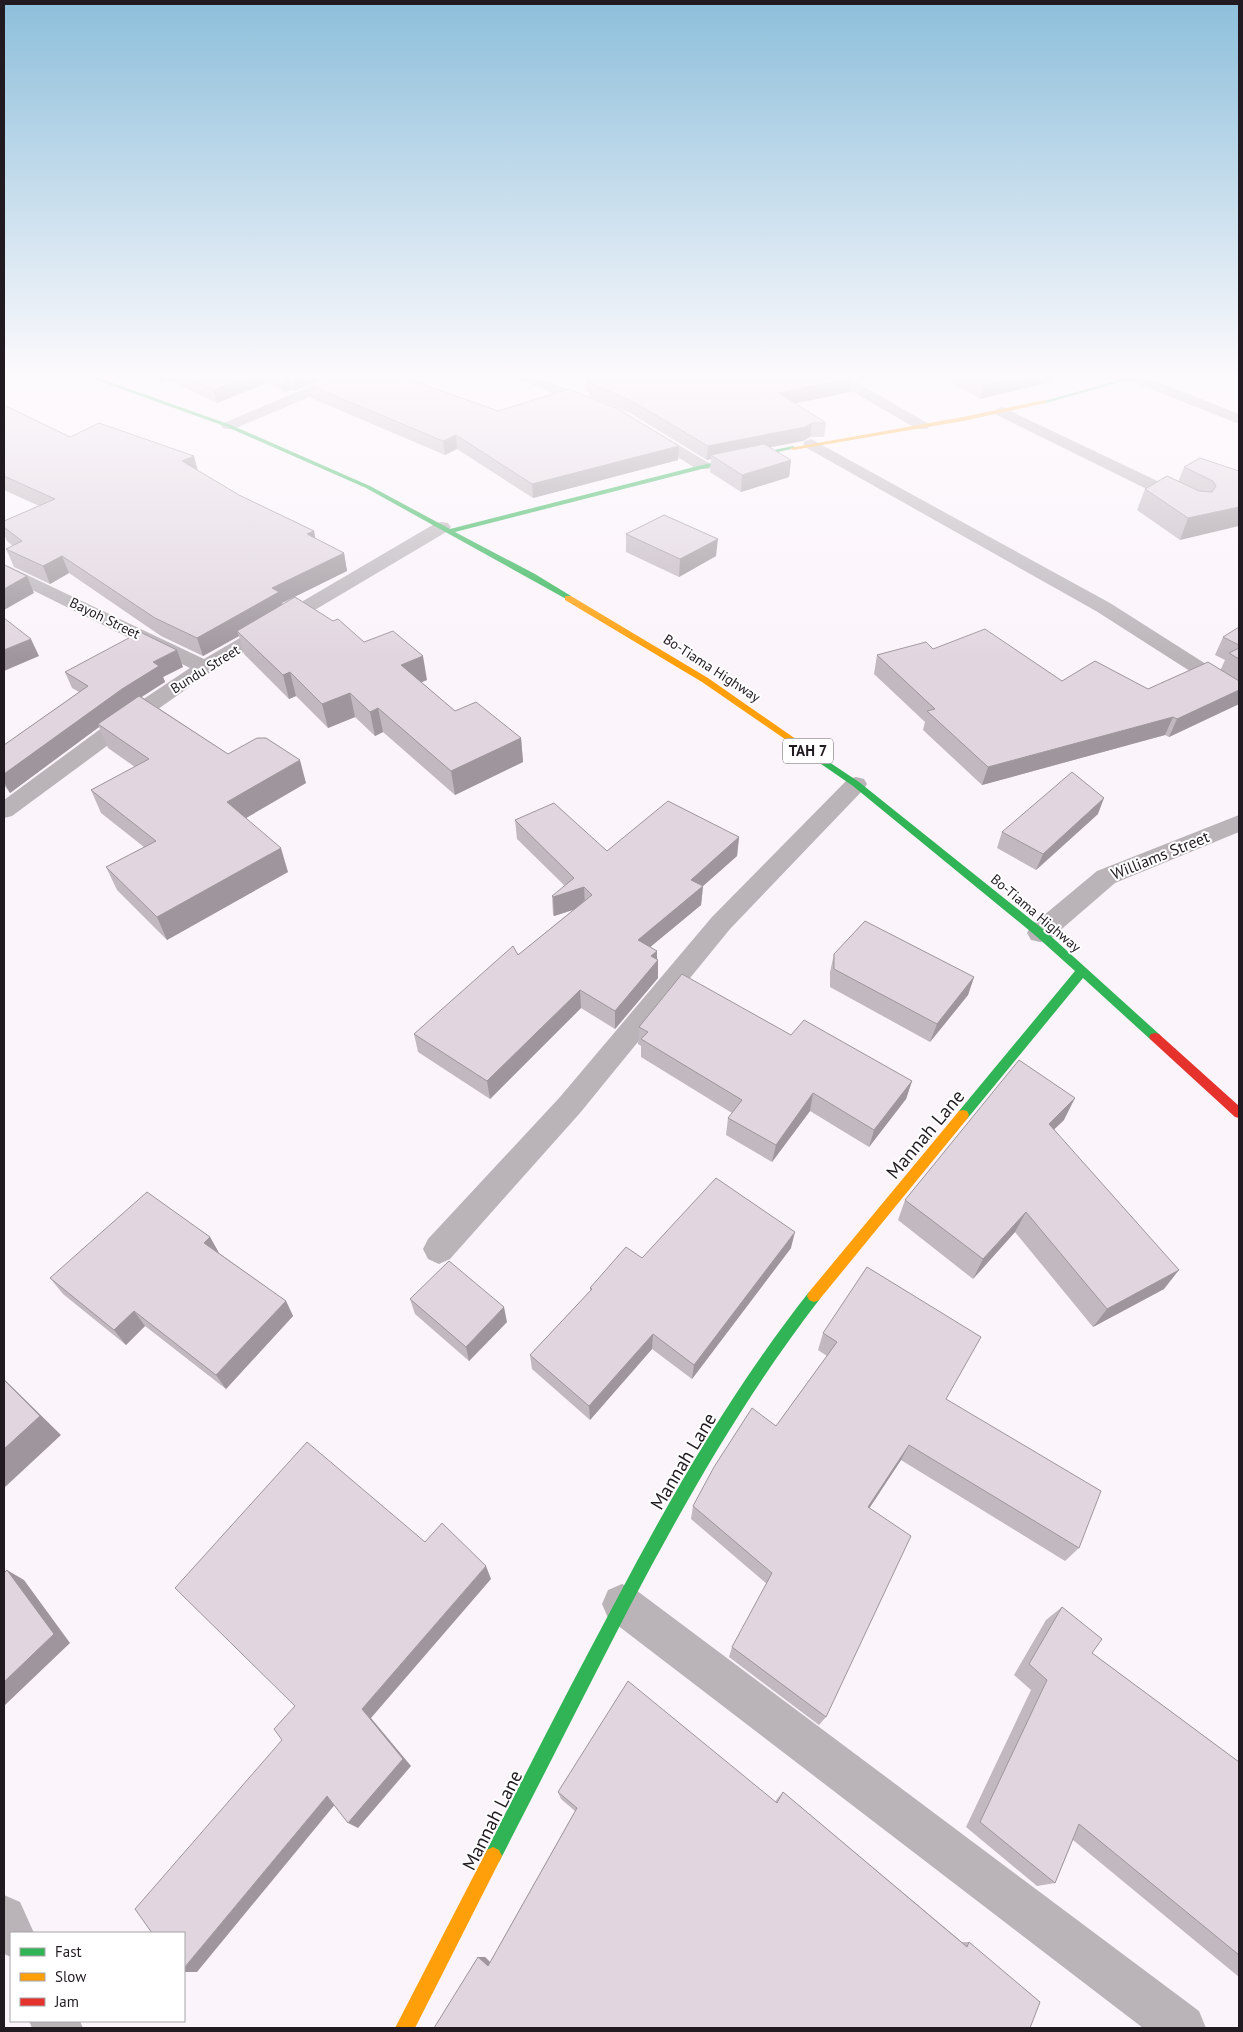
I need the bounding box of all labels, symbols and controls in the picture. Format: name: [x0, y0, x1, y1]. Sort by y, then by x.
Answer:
street label: Bayoh Street: [67, 593, 143, 643]
street label: Bo-Tiama Highway: [660, 630, 764, 706]
street label: Bundu Street: [167, 641, 243, 697]
road number: TAH 7: [783, 738, 833, 764]
street label: Williams Street: [1108, 826, 1212, 884]
street label: Bo-Tiama Highway: [987, 870, 1085, 956]
street label: Mannah Lane: [881, 1085, 969, 1183]
street label: Mannah Lane: [645, 1408, 721, 1514]
street label: Mannah Lane: [457, 1766, 527, 1874]
legend: [10, 1932, 185, 2022]
text: Fast: [55, 1942, 82, 1961]
text: Slow: [55, 1967, 86, 1986]
text: Jam: [54, 1992, 79, 2011]

